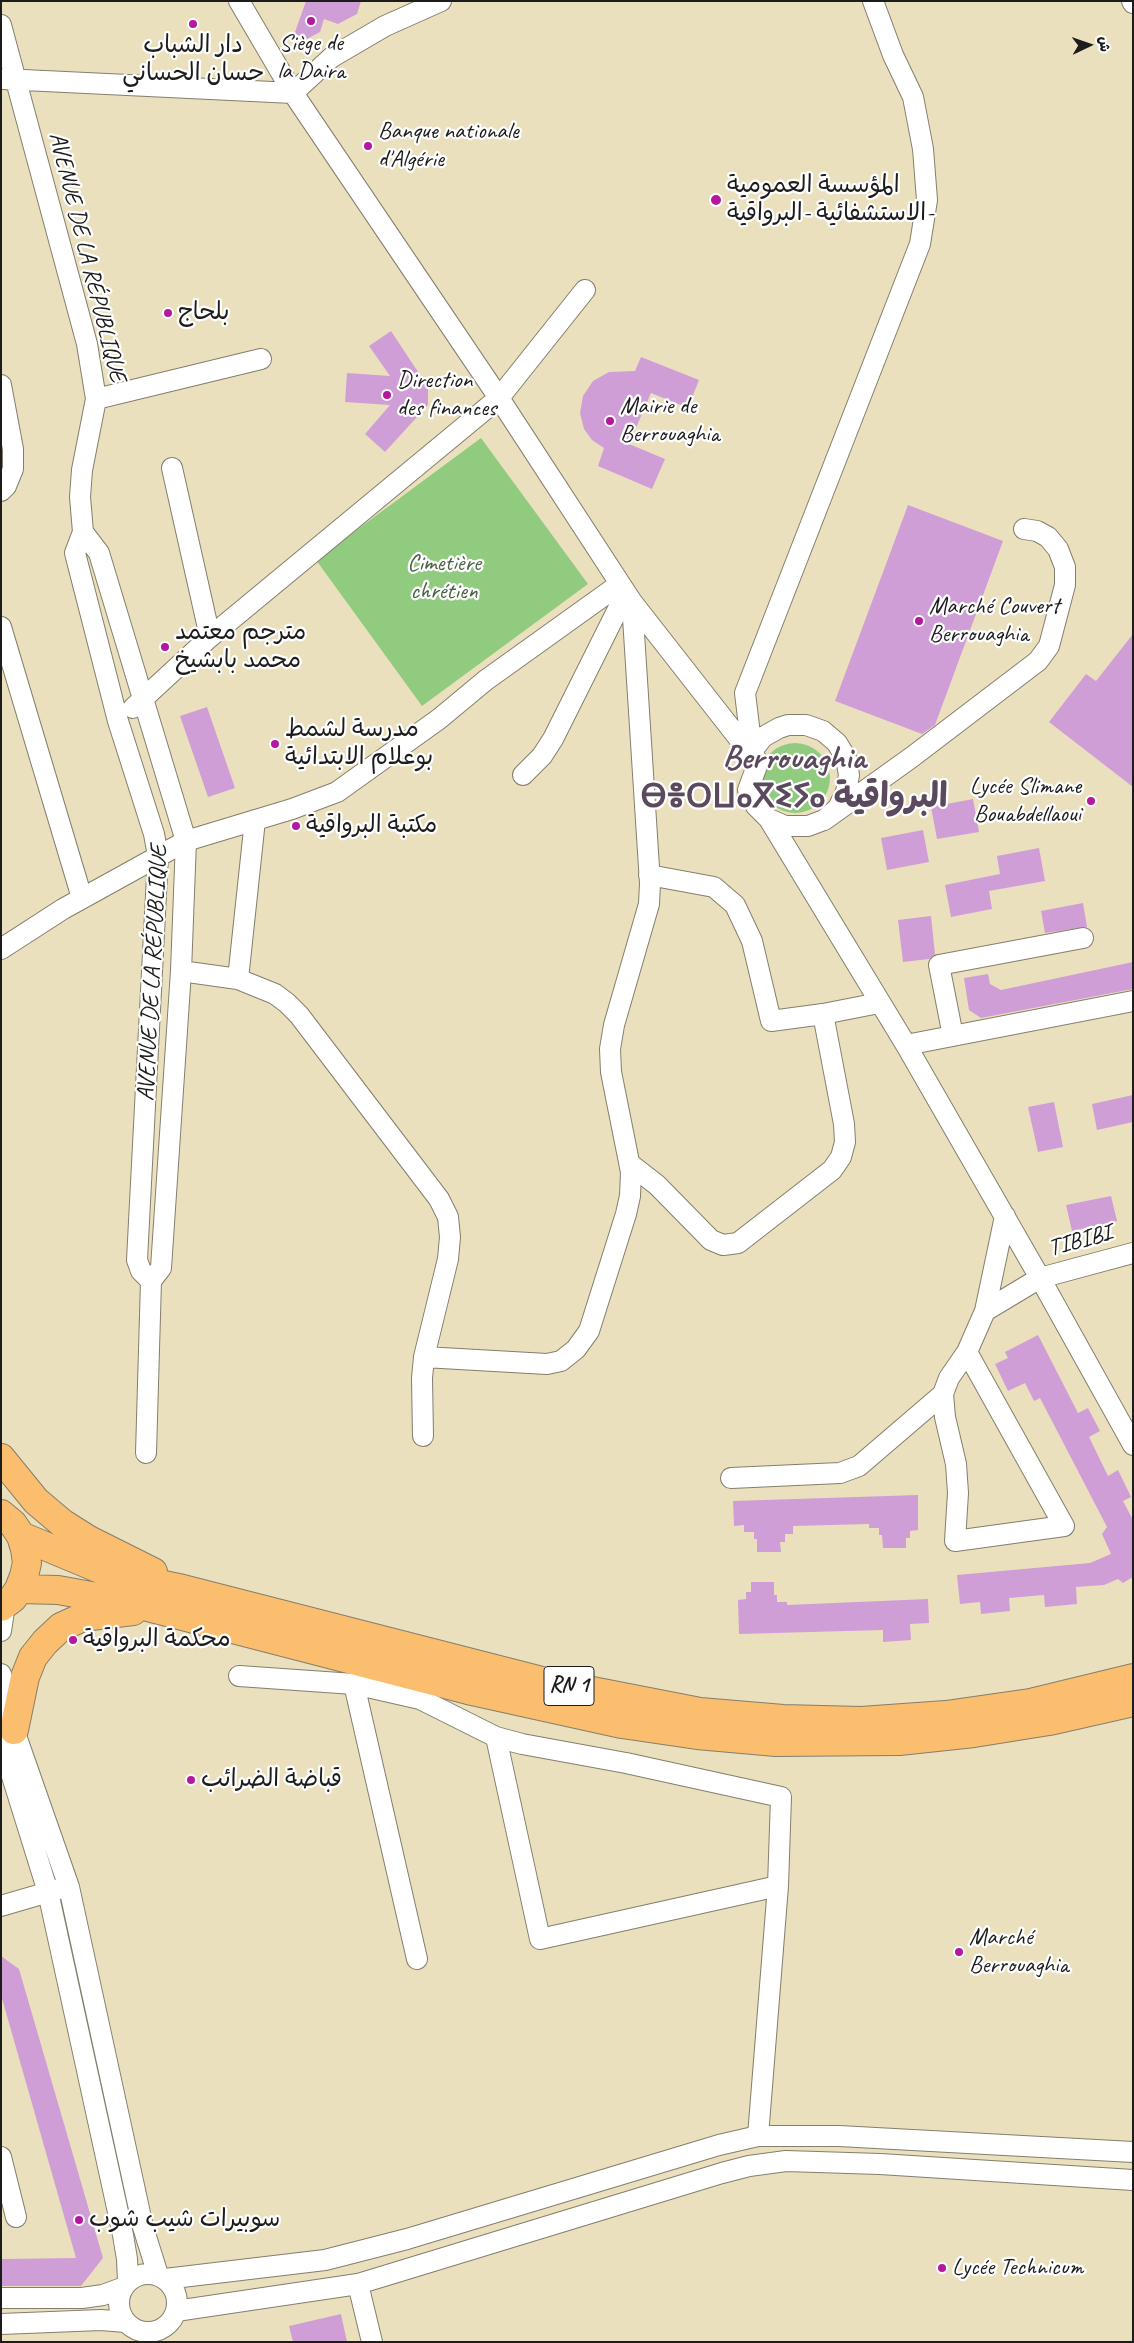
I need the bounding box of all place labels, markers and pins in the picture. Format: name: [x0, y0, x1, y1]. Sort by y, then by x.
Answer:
marker: Siège de la Daira: [305, 15, 317, 27]
marker: دار الشباب حسان الحساني: [187, 18, 199, 30]
place label: Siège de la Daira: [277, 30, 345, 86]
place label: دار الشباب حسان الحساني: [122, 32, 264, 88]
place label: Banque nationale d'Algérie: [378, 118, 519, 174]
marker: Banque nationale d'Algérie: [362, 140, 374, 152]
place label: المؤسسة العمومية الاستشفائية -البرواقية-: [727, 172, 934, 228]
marker: المؤسسة العمومية الاستشفائية -البرواقية-: [709, 193, 723, 207]
place label: بلحاج: [178, 299, 230, 327]
marker: بلحاج: [162, 307, 174, 319]
place label: Direction des finances: [397, 367, 496, 423]
marker: Direction des finances: [381, 389, 393, 401]
place label: Mairie de Berrouaghia: [620, 393, 719, 449]
marker: Mairie de Berrouaghia: [604, 415, 616, 427]
place label: Marché Couvert Berrouaghia: [929, 593, 1059, 649]
marker: Marché Couvert Berrouaghia: [913, 615, 925, 627]
place label: مترجم معتمد محمد بابشيخ: [175, 619, 306, 675]
marker: مترجم معتمد محمد بابشيخ: [159, 641, 171, 653]
place label: مدرسة لشمط بوعلام الابتدائية: [285, 716, 433, 772]
marker: مدرسة لشمط بوعلام الابتدائية: [269, 738, 281, 750]
place label: Lycée Slimane Bouabdellaoui: [970, 773, 1081, 829]
marker: Lycée Slimane Bouabdellaoui: [1085, 795, 1097, 807]
place label: مكتبة البرواقية: [306, 812, 437, 840]
marker: مكتبة البرواقية: [290, 820, 302, 832]
place label: محكمة البرواقية: [83, 1626, 231, 1654]
marker: محكمة البرواقية: [67, 1634, 79, 1646]
place label: قباضة الضرائب: [201, 1766, 342, 1794]
marker: قباضة الضرائب: [185, 1774, 197, 1786]
place label: Marché Berrouaghia: [969, 1924, 1068, 1980]
marker: Marché Berrouaghia: [953, 1946, 965, 1958]
place label: سوبيرات شيب شوب: [89, 2206, 280, 2234]
marker: سوبيرات شيب شوب: [73, 2214, 85, 2226]
place label: Lycée Technicum: [952, 2254, 1083, 2282]
marker: Lycée Technicum: [936, 2262, 948, 2274]

